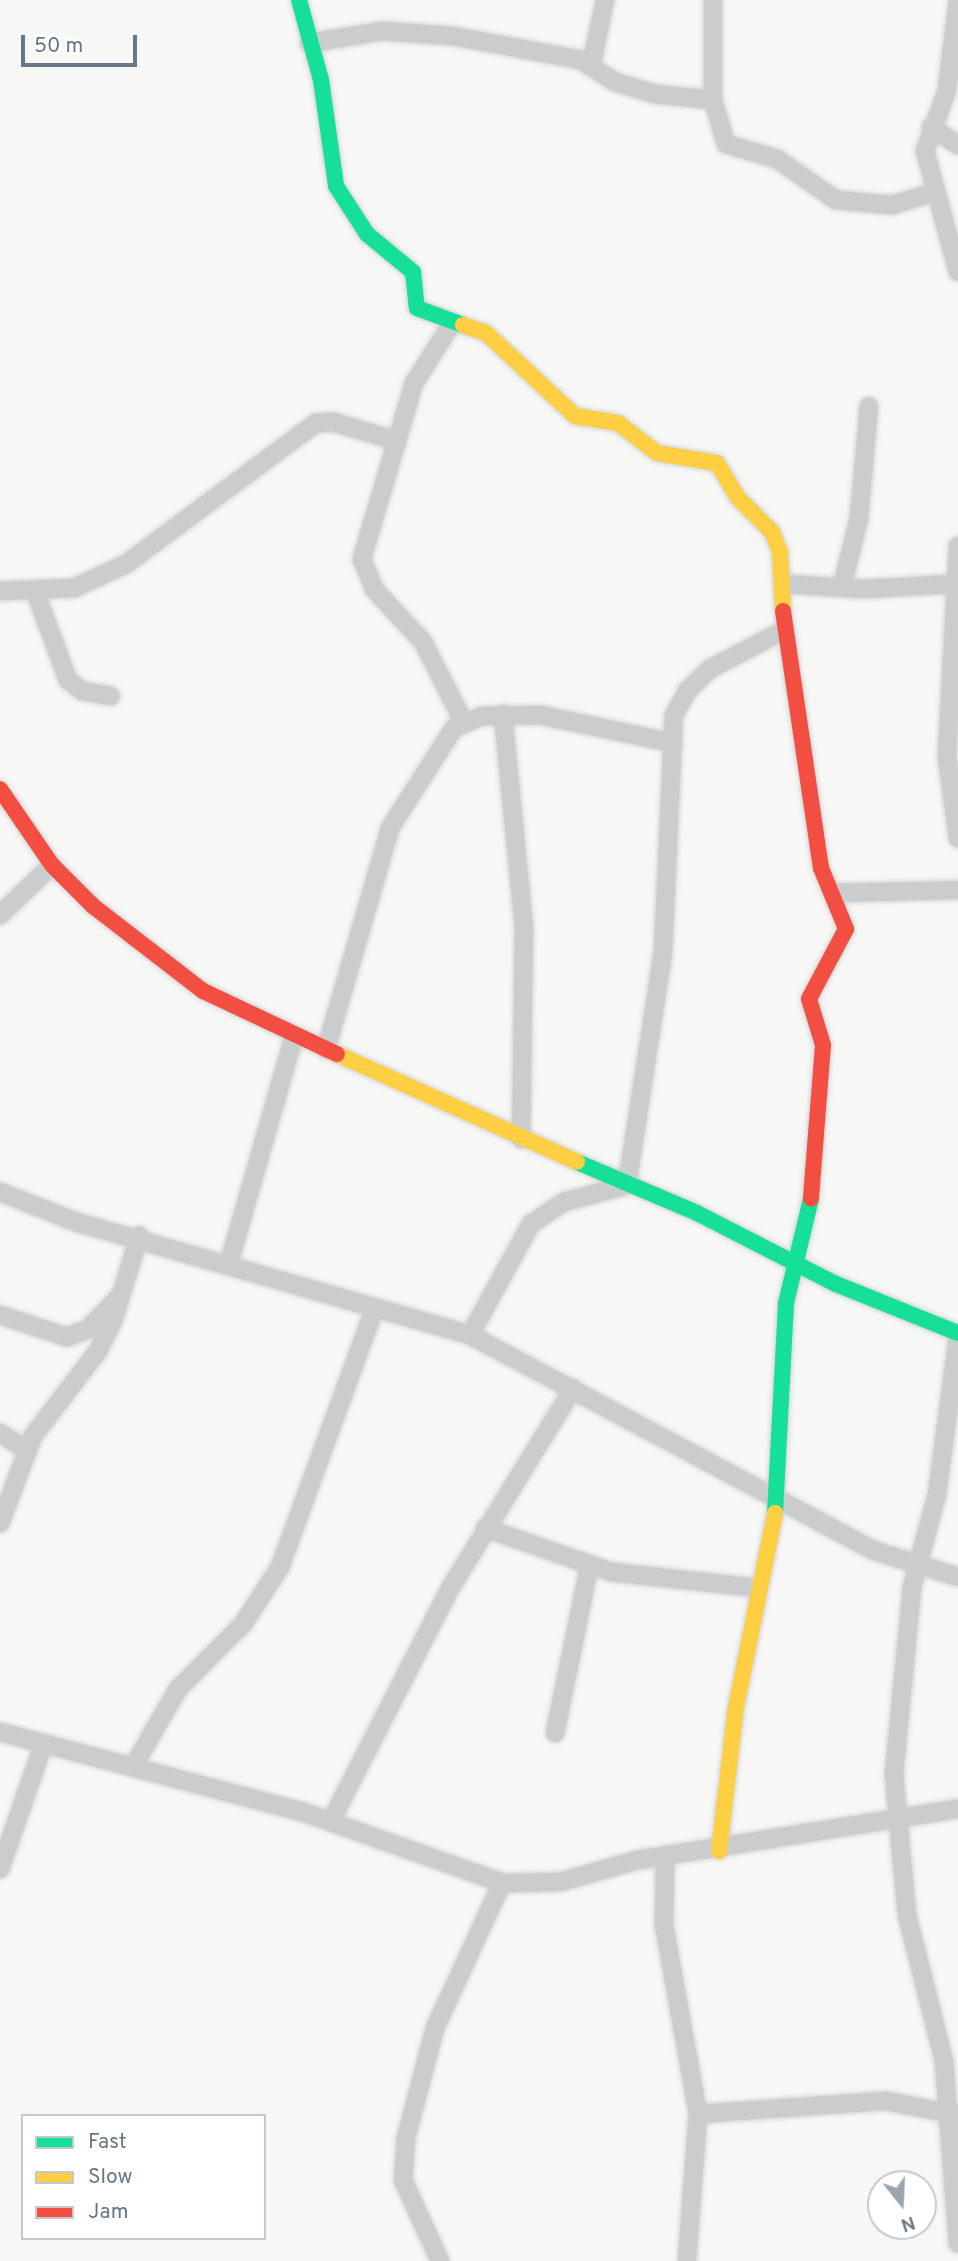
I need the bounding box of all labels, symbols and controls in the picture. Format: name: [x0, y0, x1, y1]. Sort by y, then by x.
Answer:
scale bar: [24, 21, 140, 65]
text: 50 m: [34, 33, 83, 60]
legend: [21, 2114, 266, 2240]
text: Fast: [88, 2129, 127, 2156]
text: Slow: [88, 2164, 133, 2191]
north arrow: [867, 2170, 937, 2240]
text: Jam: [88, 2199, 129, 2226]
text: N: [898, 2210, 918, 2237]

